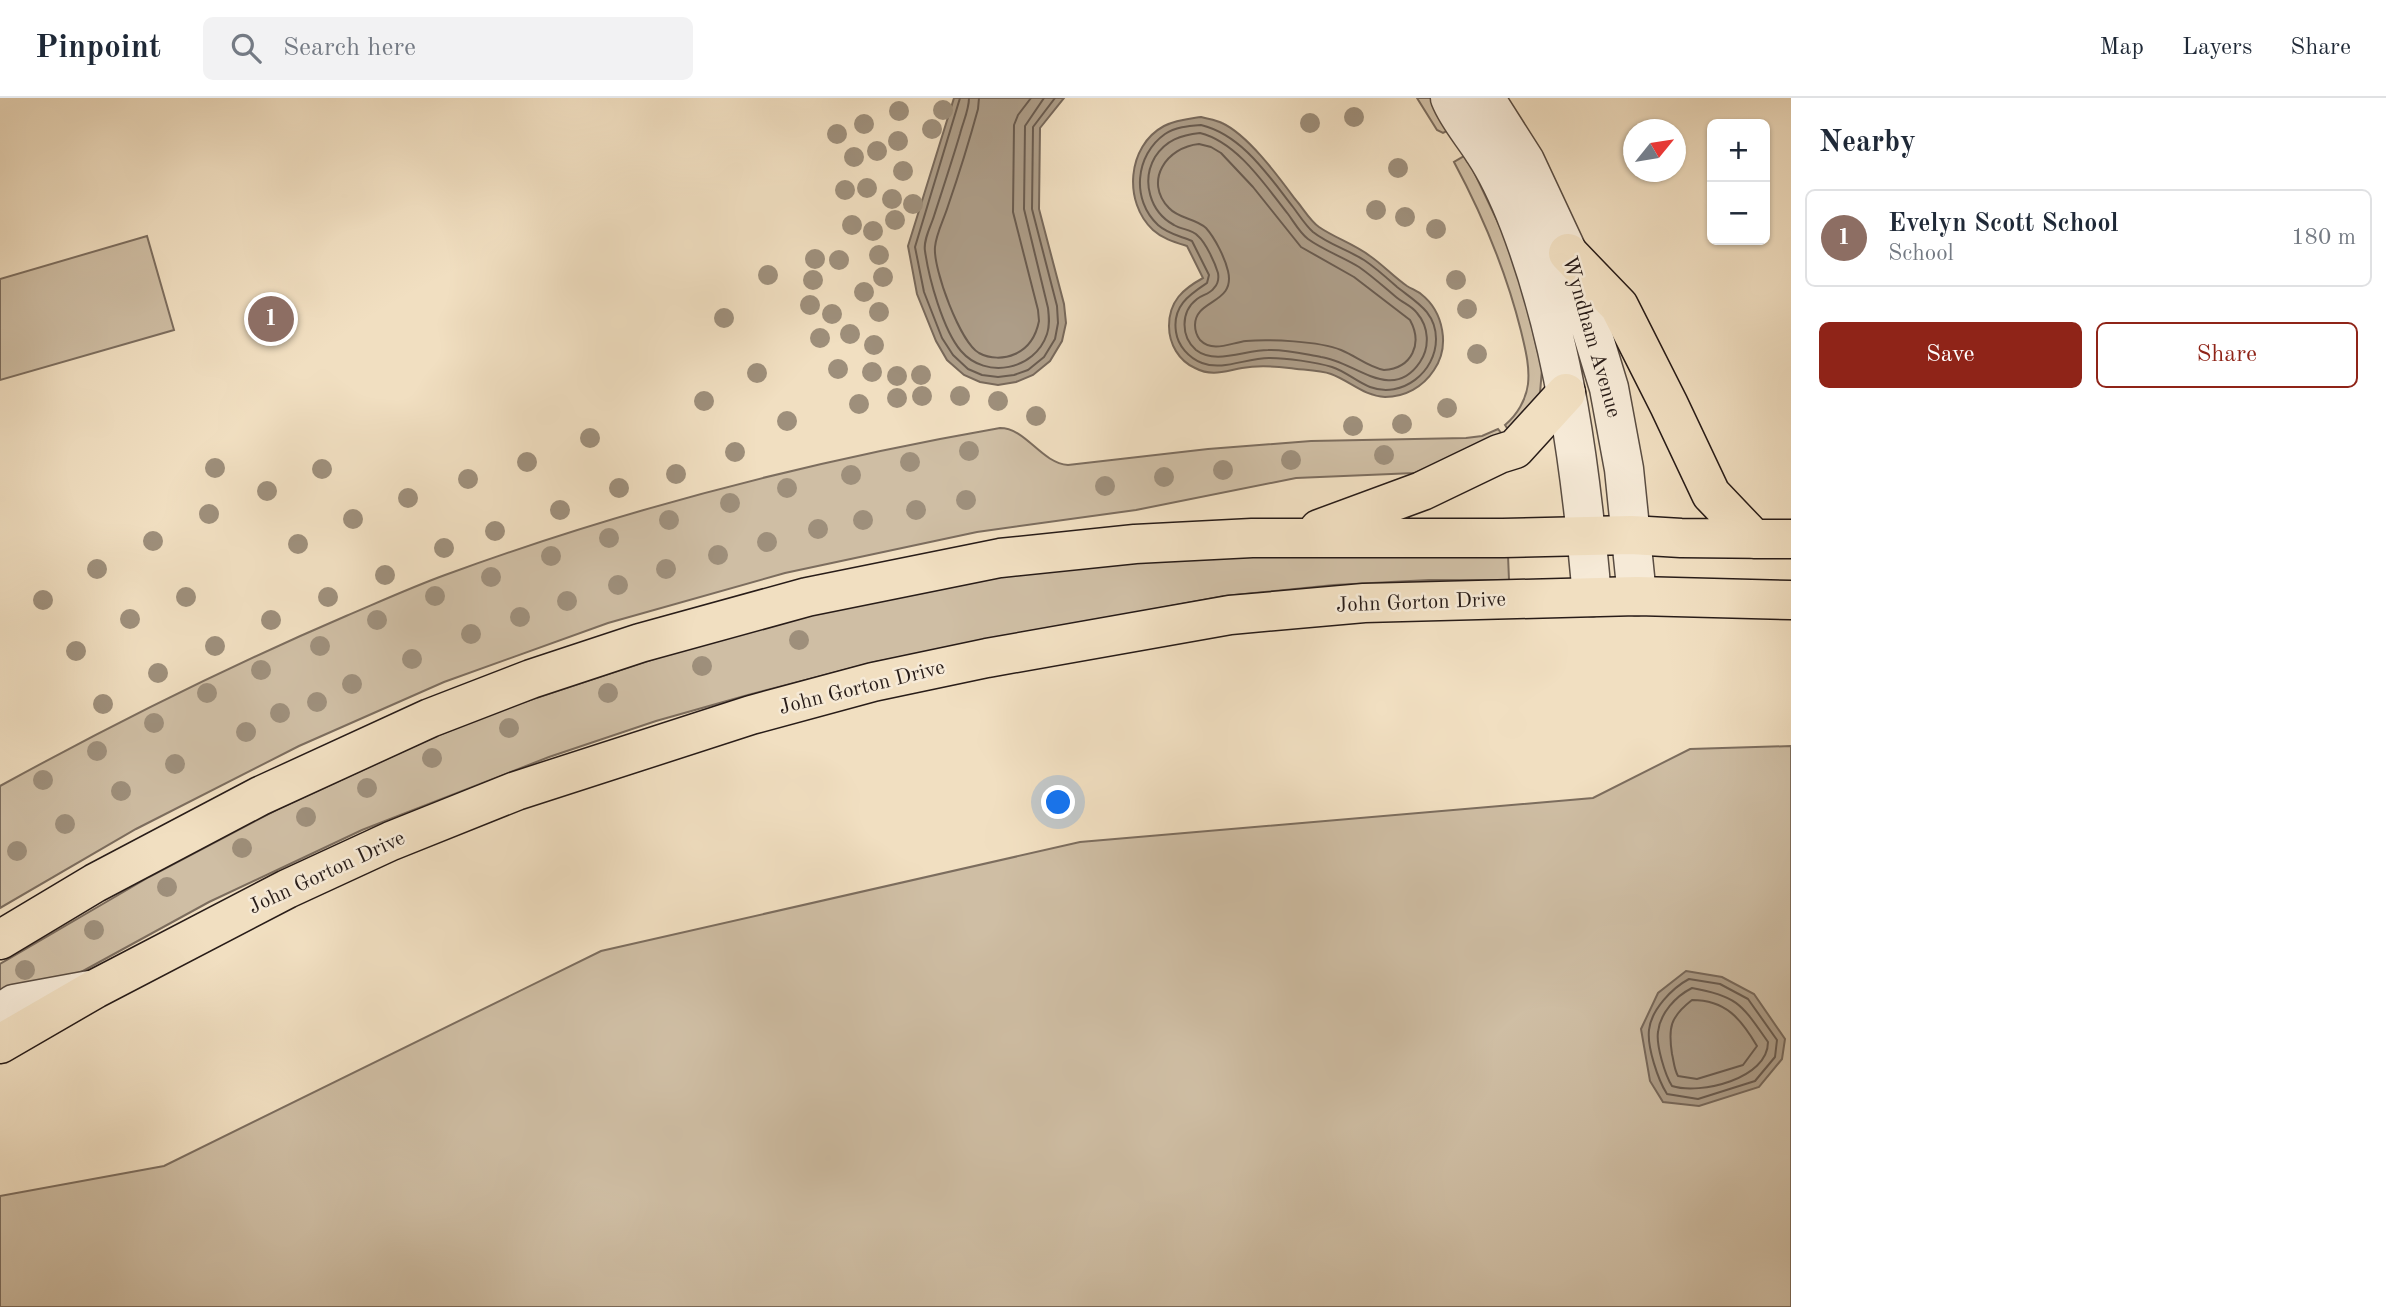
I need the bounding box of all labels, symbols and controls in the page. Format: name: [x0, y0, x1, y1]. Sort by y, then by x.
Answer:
search box: [203, 17, 693, 80]
icon: search: [227, 29, 265, 67]
text: Pinpoint: [35, 32, 161, 65]
text: Search here: [283, 35, 416, 61]
text: Map: [2100, 36, 2144, 60]
text: Layers: [2182, 36, 2252, 60]
text: Share: [2290, 36, 2351, 60]
north arrow: [1623, 119, 1686, 182]
map controls: [1707, 119, 1770, 245]
button: +: [1707, 119, 1770, 182]
text: Nearby: [1819, 128, 1916, 158]
button: −: [1707, 182, 1770, 245]
text: Evelyn Scott School: [1888, 211, 2119, 237]
text: 1: [1837, 226, 1851, 249]
text: 180 m: [2291, 226, 2356, 249]
text: School: [1888, 242, 1954, 265]
street label: Wyndham Avenue: [1558, 254, 1624, 420]
pin: 1: [248, 293, 294, 345]
button: Save: [1819, 322, 2082, 388]
button: Share: [2096, 322, 2358, 388]
street label: John Gorton Drive: [1336, 590, 1506, 616]
street label: John Gorton Drive: [777, 657, 947, 719]
your location: [1041, 785, 1075, 819]
street label: John Gorton Drive: [246, 828, 408, 918]

